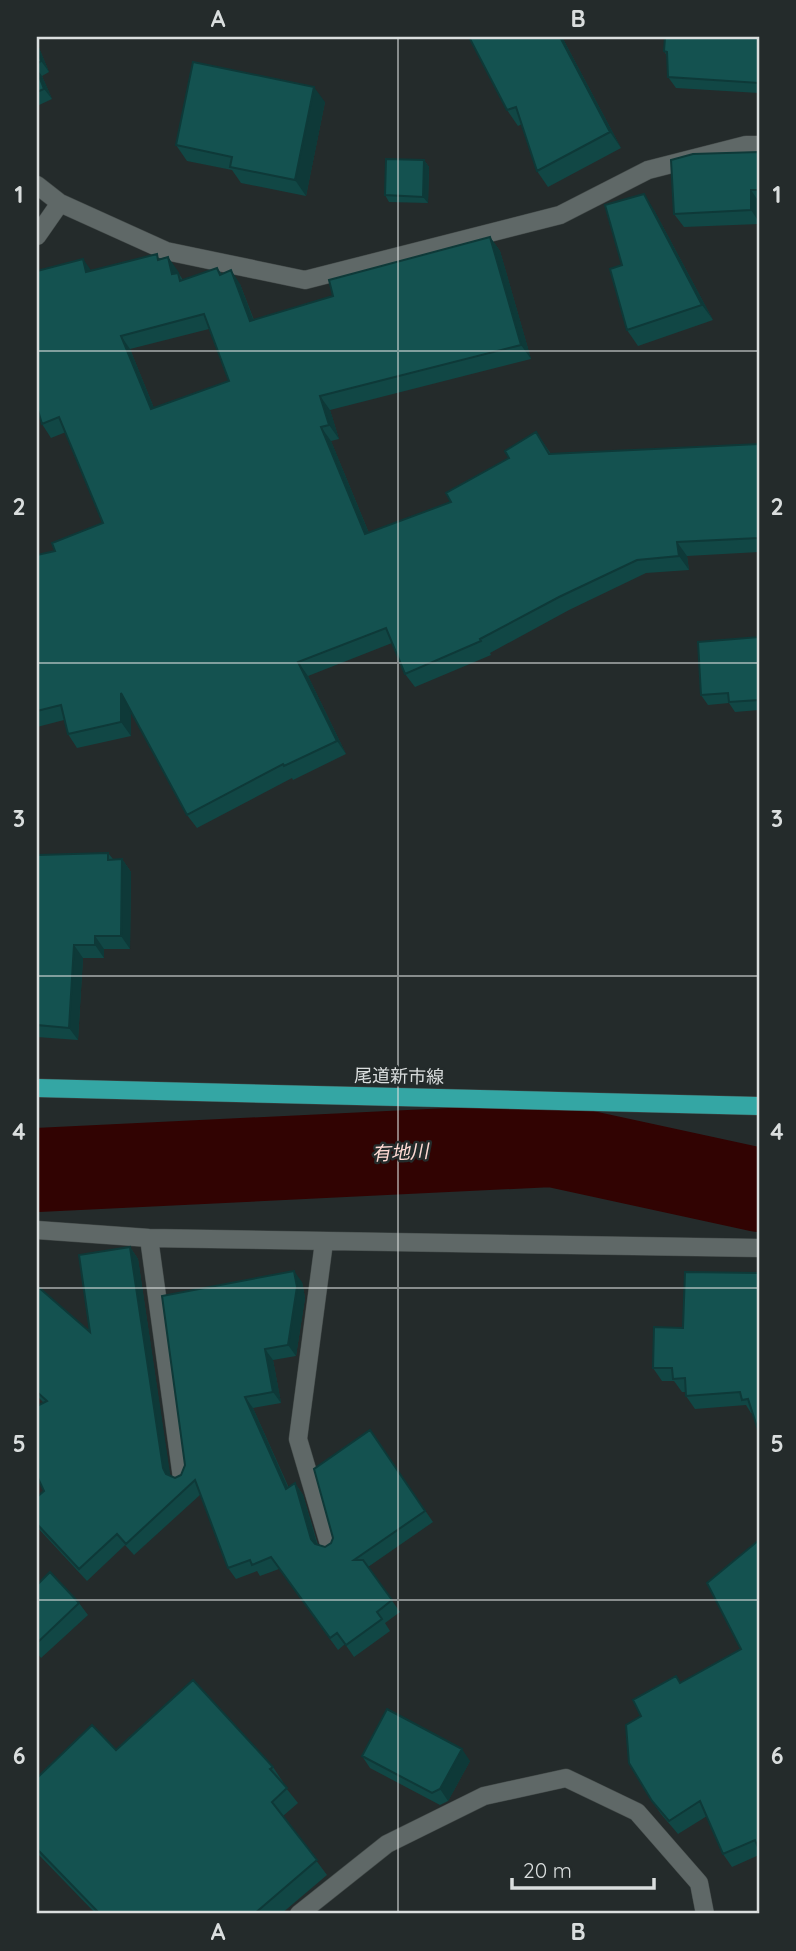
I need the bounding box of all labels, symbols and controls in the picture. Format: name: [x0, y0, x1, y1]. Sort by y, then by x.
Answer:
text: A: [211, 4, 226, 33]
text: B: [570, 4, 586, 33]
text: 1: [15, 180, 23, 209]
text: 1: [773, 180, 781, 209]
text: 2: [12, 492, 26, 521]
text: 2: [770, 492, 784, 521]
text: 3: [13, 804, 25, 833]
text: 3: [771, 804, 783, 833]
street label: 尾道新市線: [354, 1064, 444, 1088]
text: 4: [12, 1117, 26, 1146]
text: 4: [770, 1117, 784, 1146]
water label: 有地川: [371, 1138, 431, 1165]
text: 5: [12, 1429, 26, 1458]
text: 5: [770, 1429, 784, 1458]
text: 6: [13, 1741, 25, 1770]
text: 6: [771, 1741, 783, 1770]
scale bar: [512, 1846, 654, 1890]
text: 20 m: [523, 1857, 572, 1883]
text: A: [211, 1917, 226, 1946]
text: B: [570, 1917, 586, 1946]

